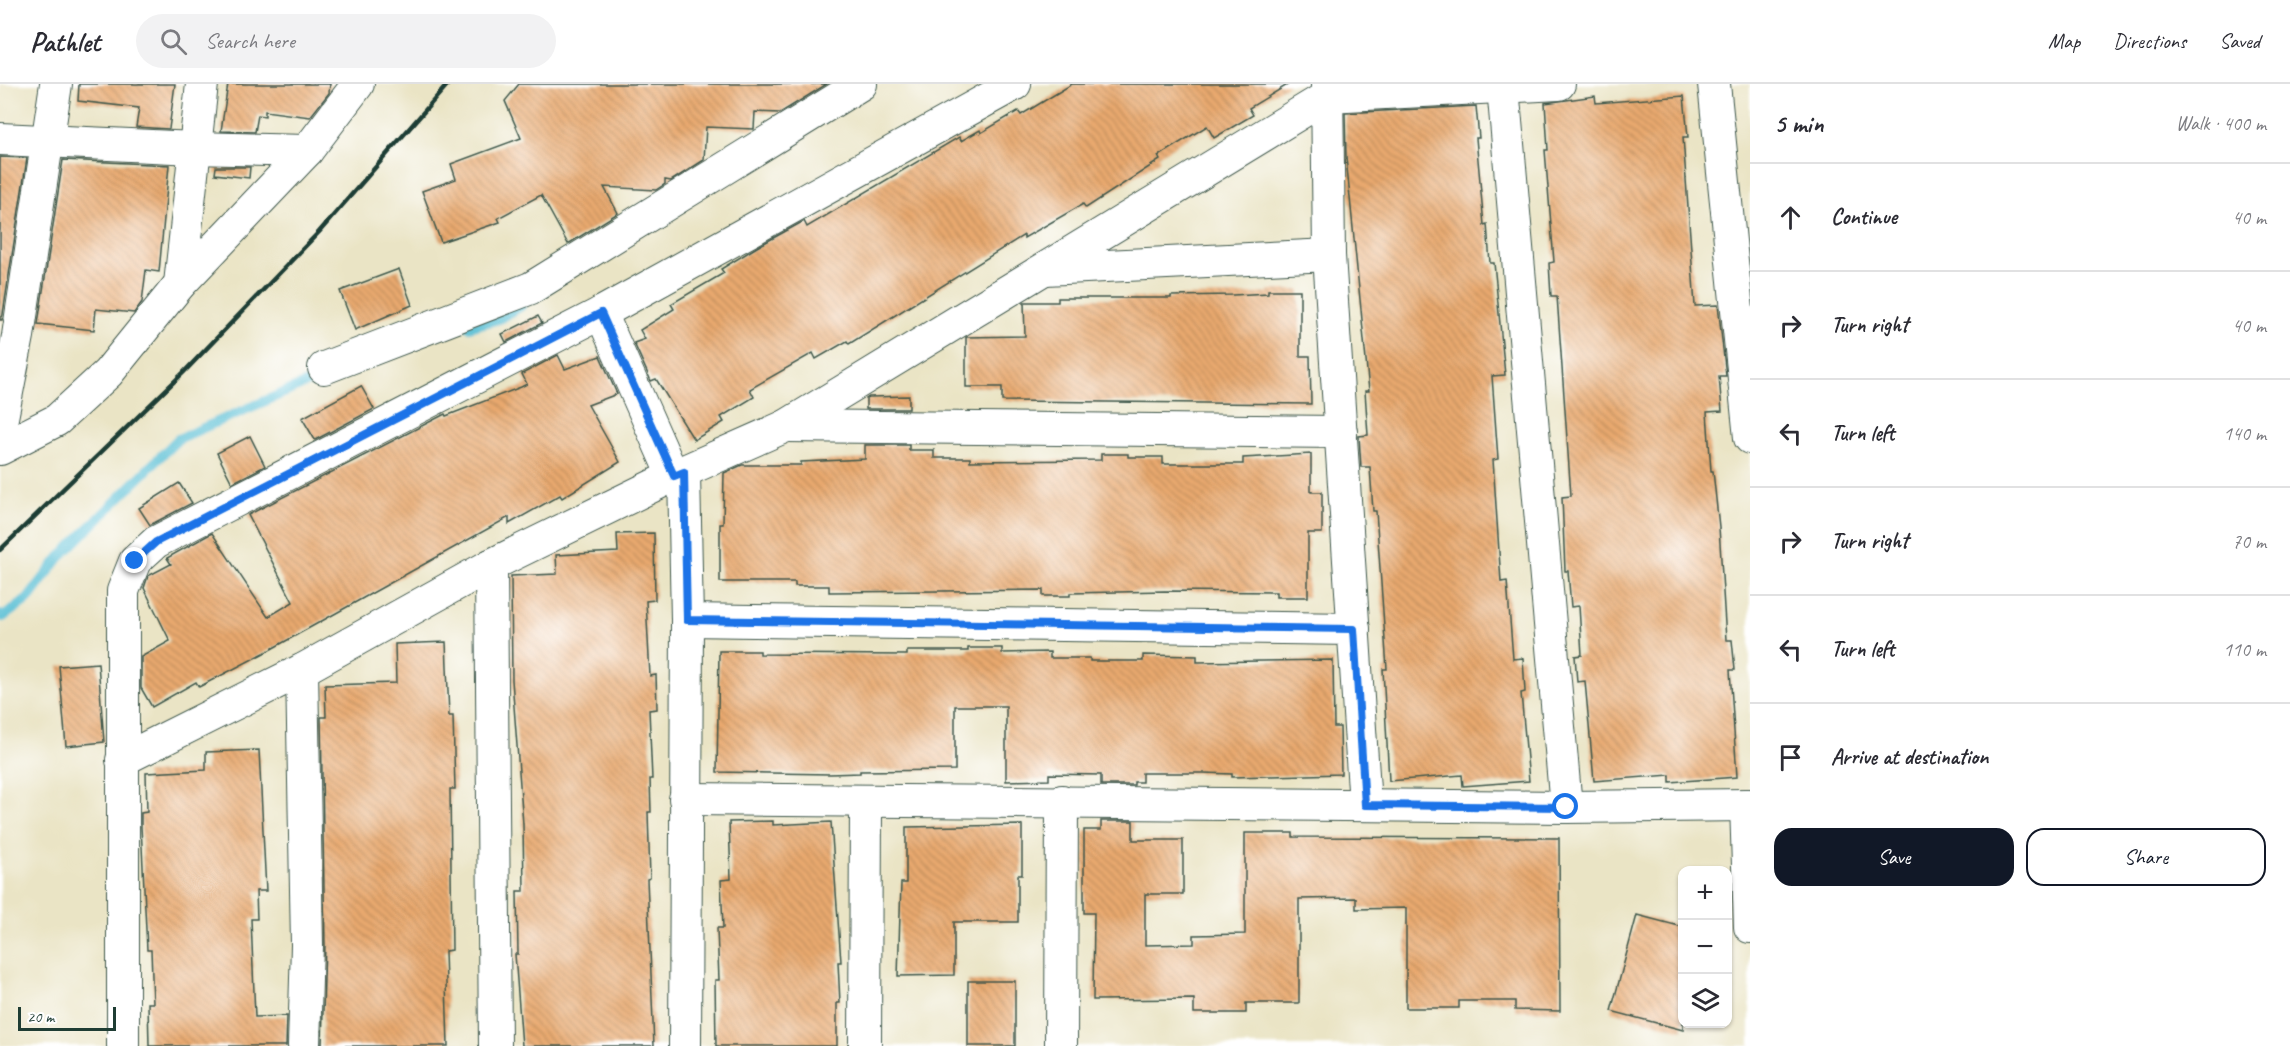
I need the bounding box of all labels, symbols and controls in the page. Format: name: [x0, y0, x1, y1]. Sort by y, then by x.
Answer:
search box: [136, 14, 556, 68]
text: Pathlet: [30, 24, 100, 59]
icon: search: [157, 25, 190, 58]
text: Search here: [205, 27, 295, 55]
text: Map: [2048, 28, 2080, 54]
text: Directions: [2113, 28, 2186, 54]
text: Saved: [2219, 28, 2260, 54]
text: 5 min: [1774, 107, 1823, 140]
text: Walk · 400 m: [2176, 111, 2266, 136]
icon: ahead: [1774, 201, 1807, 234]
text: Continue: [1831, 203, 1897, 231]
text: 40 m: [2232, 205, 2266, 230]
icon: right: [1774, 309, 1807, 342]
text: Turn right: [1831, 311, 1908, 339]
text: 40 m: [2232, 313, 2266, 338]
icon: left: [1774, 417, 1807, 450]
text: Turn left: [1831, 419, 1895, 447]
text: 140 m: [2223, 421, 2266, 446]
icon: right: [1774, 525, 1807, 558]
text: Turn right: [1831, 527, 1908, 555]
text: 70 m: [2232, 529, 2266, 554]
route end: [121, 547, 147, 573]
icon: left: [1774, 633, 1807, 666]
text: Turn left: [1831, 635, 1895, 663]
text: 110 m: [2223, 637, 2266, 662]
icon: arrive: [1774, 741, 1807, 774]
text: Arrive at destination: [1831, 743, 1988, 771]
route start: [1552, 793, 1578, 819]
button: Save: [1774, 828, 2014, 886]
button: Share: [2026, 828, 2266, 886]
map controls: [1678, 866, 1732, 1028]
button: +: [1678, 866, 1732, 920]
button: −: [1678, 920, 1732, 974]
button: layers: [1678, 974, 1732, 1028]
scale bar: [18, 1004, 116, 1032]
text: 20 m: [27, 1007, 54, 1027]

